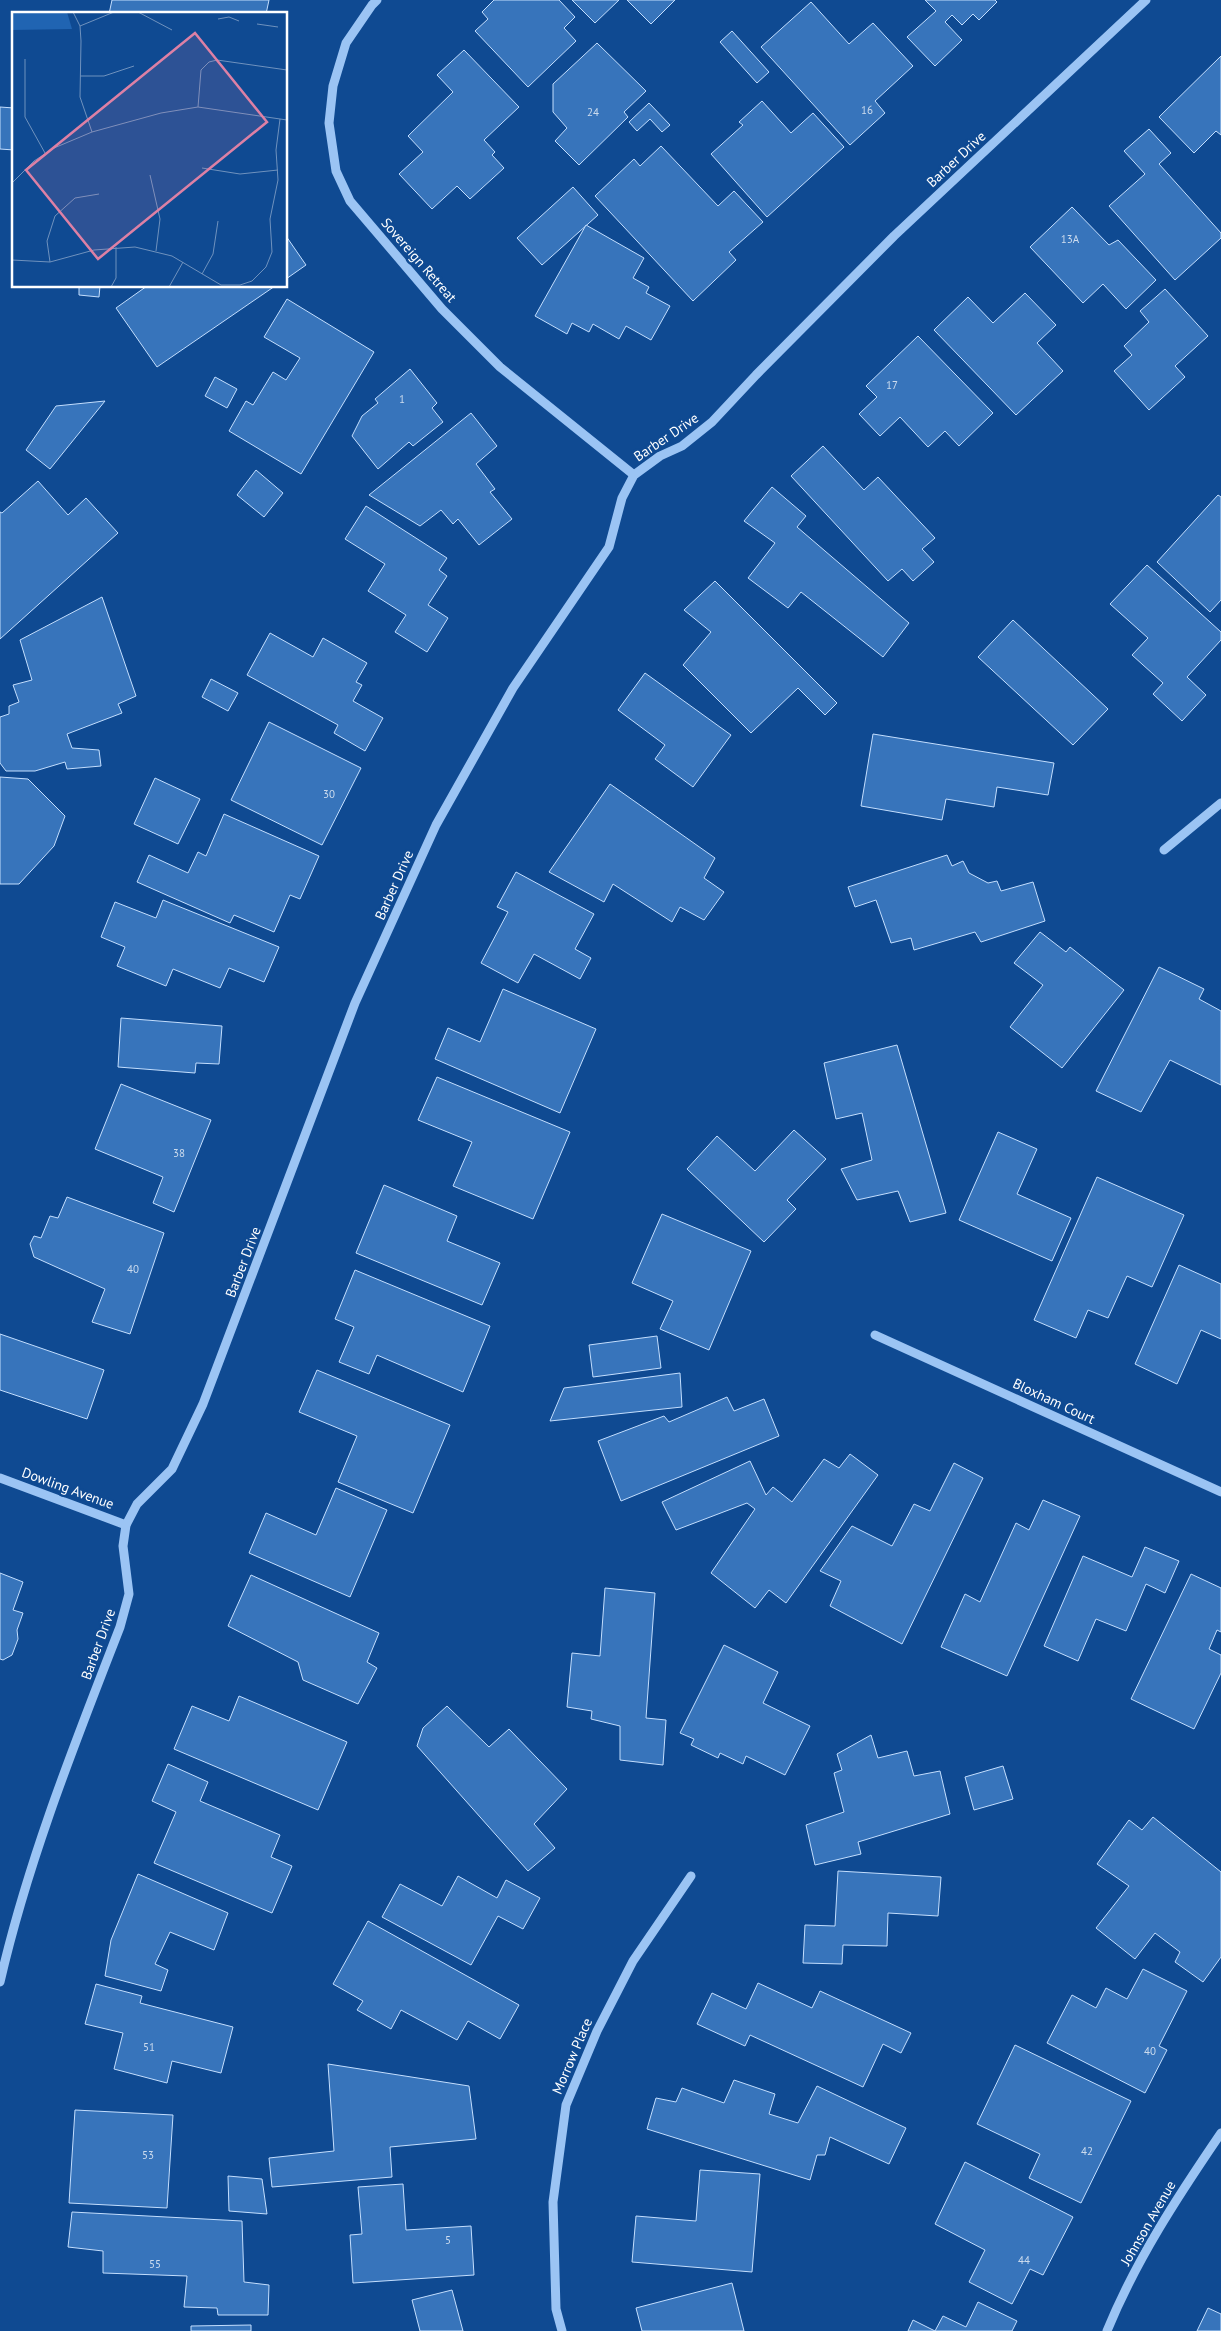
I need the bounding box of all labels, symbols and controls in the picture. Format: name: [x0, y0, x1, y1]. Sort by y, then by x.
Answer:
inset map: [12, 12, 288, 288]
house number: 16: [861, 103, 873, 117]
house number: 24: [587, 105, 599, 119]
street label: Barber Drive: [923, 127, 989, 191]
street label: Sovereign Retreat: [377, 214, 461, 306]
house number: 13A: [1061, 232, 1080, 246]
house number: 17: [886, 378, 898, 392]
house number: 1: [399, 392, 405, 406]
street label: Barber Drive: [630, 409, 702, 465]
house number: 30: [323, 787, 335, 801]
street label: Barber Drive: [371, 847, 417, 923]
house number: 38: [173, 1146, 185, 1160]
street label: Barber Drive: [221, 1224, 265, 1300]
house number: 40: [127, 1262, 139, 1276]
street label: Bloxham Court: [1010, 1374, 1098, 1428]
street label: Dowling Avenue: [19, 1463, 117, 1513]
street label: Barber Drive: [77, 1606, 119, 1682]
street label: Morrow Place: [548, 2015, 596, 2097]
house number: 51: [143, 2040, 155, 2054]
house number: 40: [1144, 2044, 1156, 2058]
house number: 42: [1081, 2144, 1093, 2158]
house number: 53: [142, 2148, 154, 2162]
street label: Johnson Avenue: [1116, 2177, 1180, 2269]
house number: 5: [445, 2233, 451, 2247]
house number: 44: [1018, 2253, 1030, 2267]
house number: 55: [149, 2257, 161, 2271]

